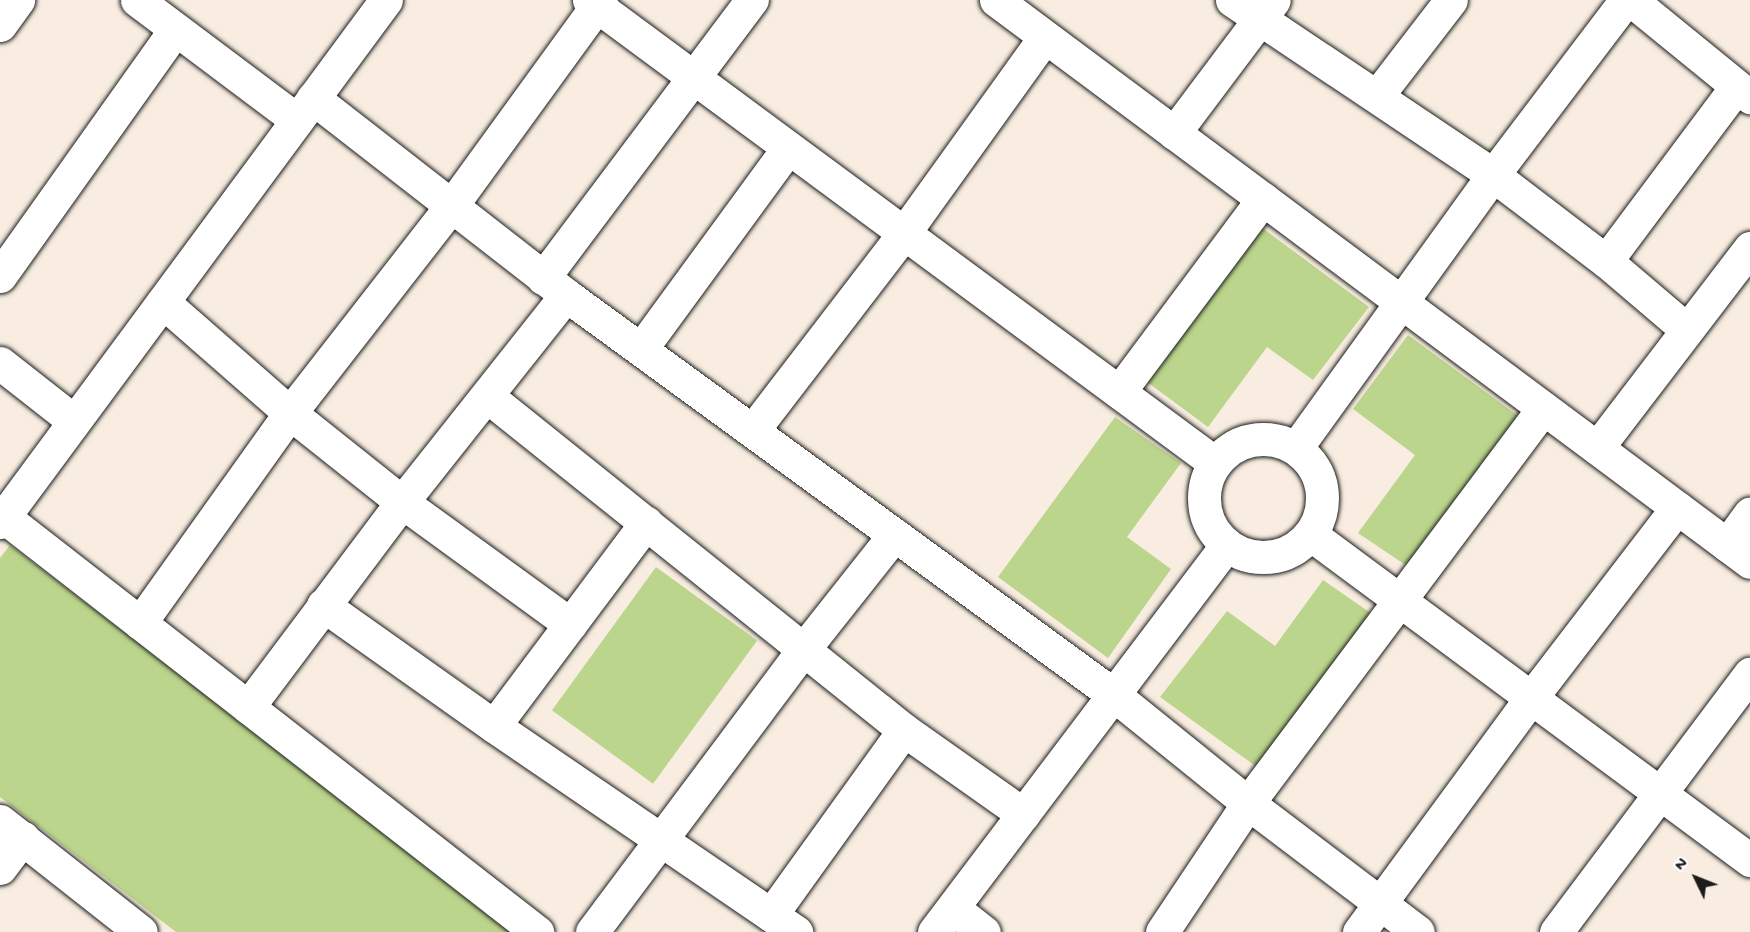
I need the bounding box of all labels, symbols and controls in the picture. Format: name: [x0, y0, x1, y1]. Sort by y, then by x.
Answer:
north arrow: [1666, 848, 1726, 908]
text: N: [1672, 855, 1693, 876]

